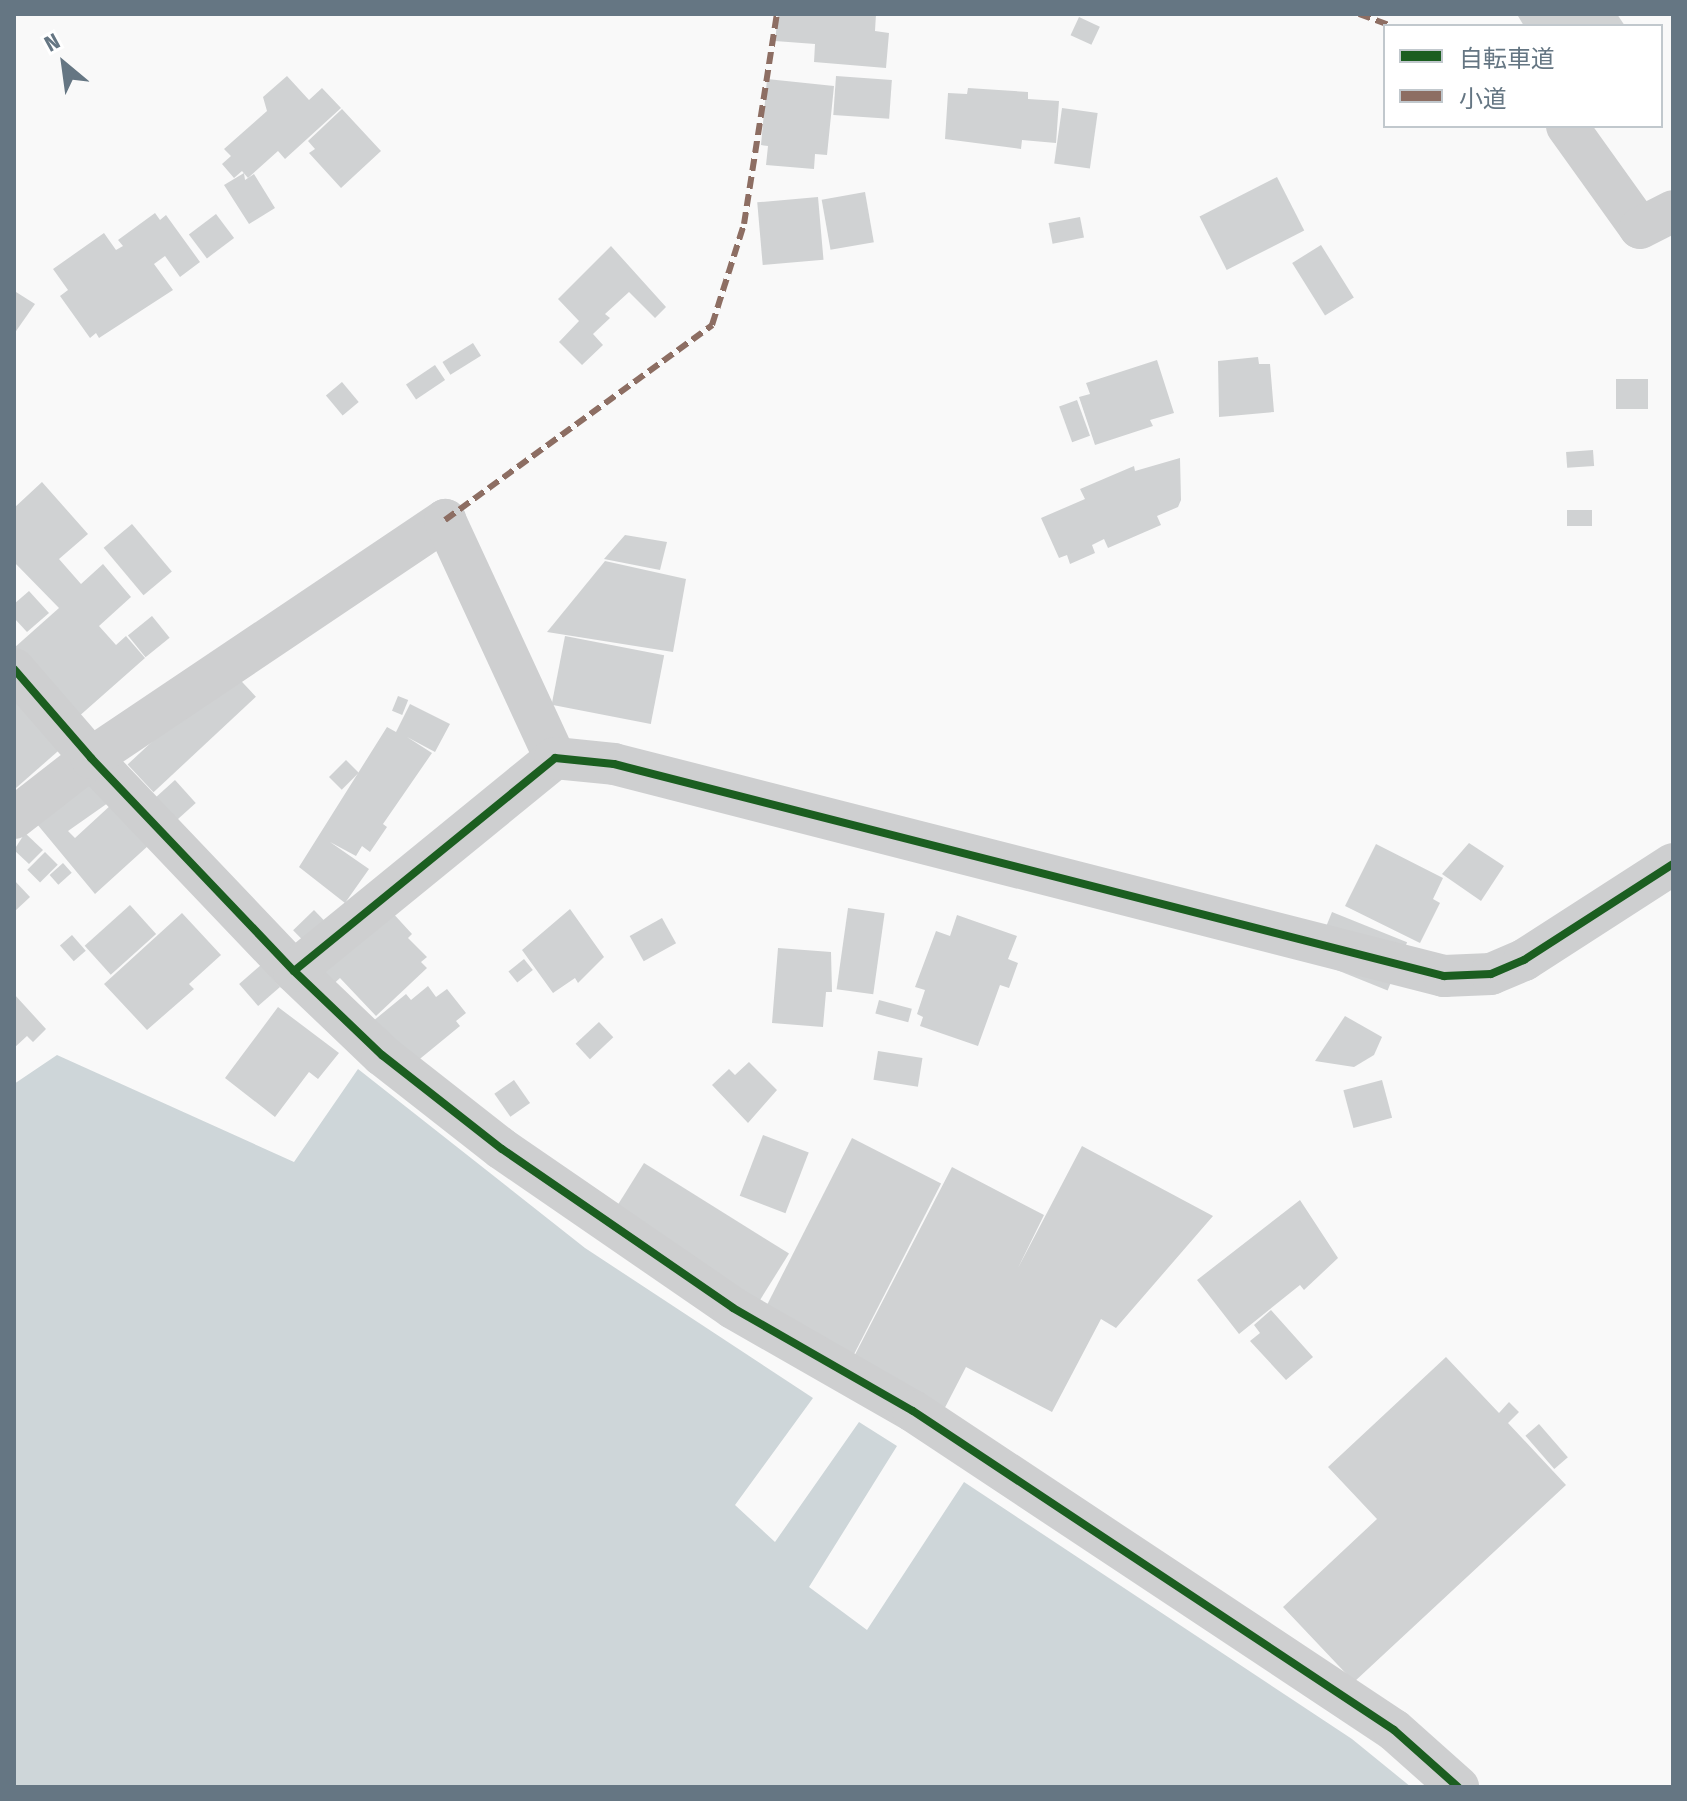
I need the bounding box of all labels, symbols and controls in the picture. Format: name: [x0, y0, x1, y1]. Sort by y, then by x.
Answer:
north arrow: [24, 24, 104, 104]
legend: [1383, 24, 1663, 128]
text: N: [40, 28, 64, 58]
text: 自転車道: [1459, 45, 1555, 73]
text: 小道: [1459, 85, 1507, 113]

